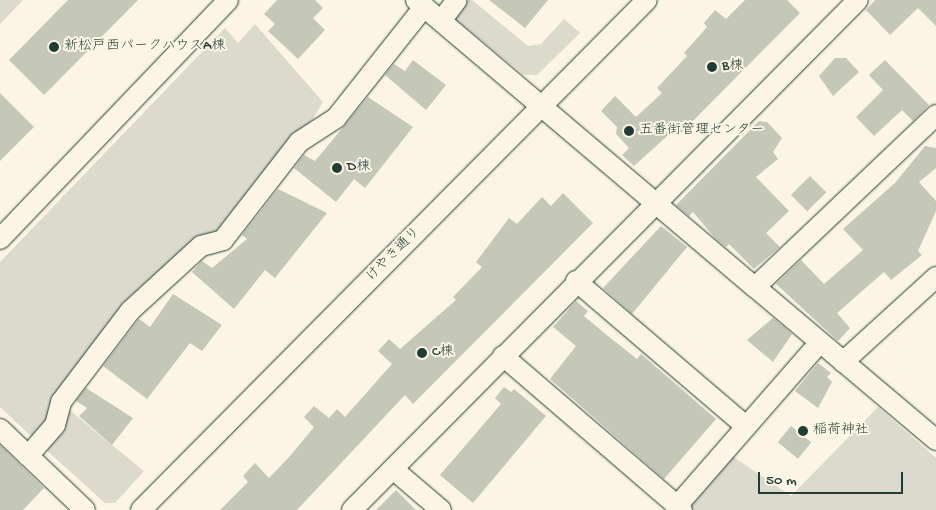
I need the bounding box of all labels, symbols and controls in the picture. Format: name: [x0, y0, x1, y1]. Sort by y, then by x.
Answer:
place label: 新松戸西パークハウスA棟: [64, 39, 226, 55]
marker: 新松戸西パークハウスA棟: [48, 41, 60, 53]
place label: B棟: [722, 59, 743, 75]
marker: B棟: [706, 61, 718, 73]
place label: 五番街管理センター: [639, 123, 765, 139]
marker: 五番街管理センター: [623, 125, 635, 137]
place label: D棟: [347, 160, 370, 176]
marker: D棟: [331, 162, 343, 174]
street label: けやき通り: [363, 224, 425, 286]
place label: C棟: [432, 345, 454, 361]
marker: C棟: [416, 347, 428, 359]
place label: 稲荷神社: [813, 423, 869, 439]
marker: 稲荷神社: [797, 425, 809, 437]
scale bar: [761, 462, 906, 494]
text: 50 m: [766, 472, 797, 490]

